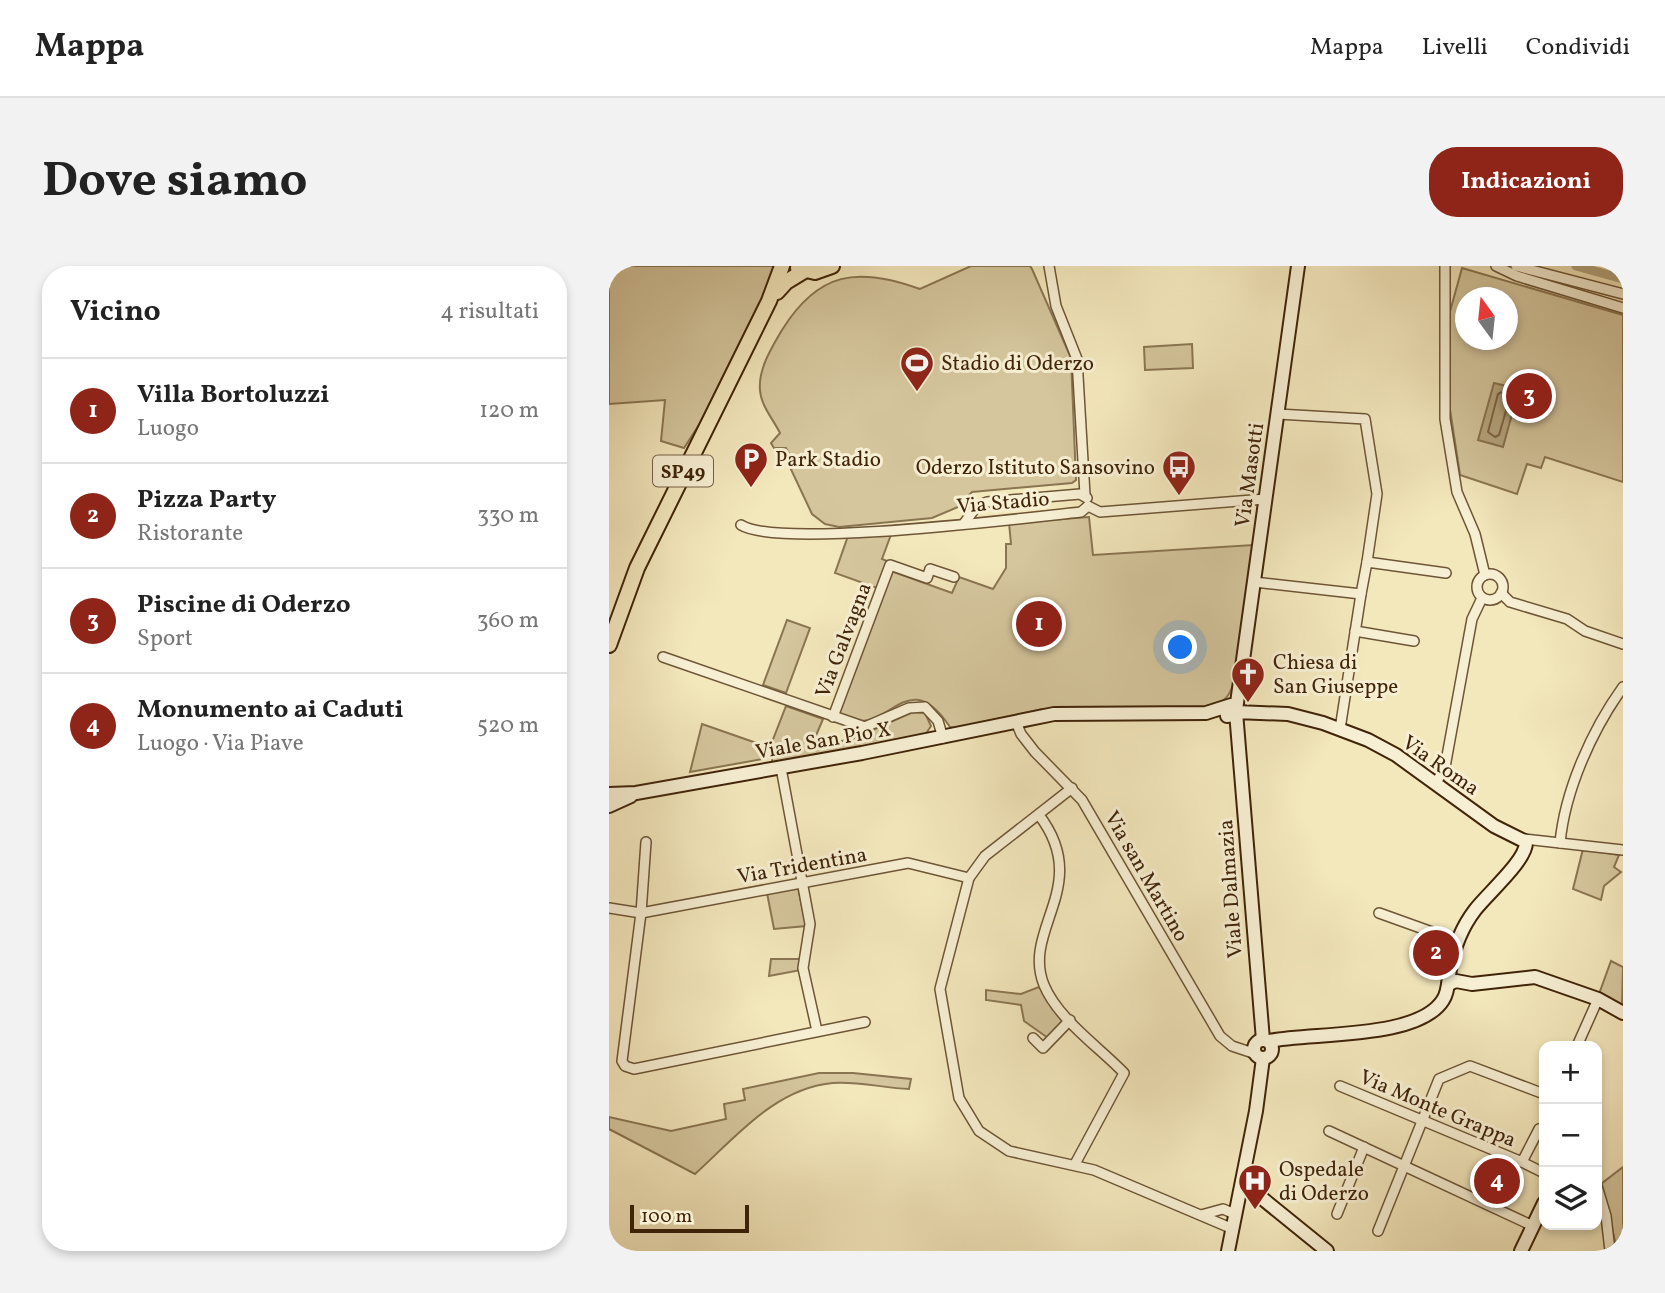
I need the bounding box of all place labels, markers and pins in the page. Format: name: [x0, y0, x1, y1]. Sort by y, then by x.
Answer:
sports icon: Stadio di Oderzo: [898, 344, 936, 393]
place label: Stadio di Oderzo: [941, 350, 1094, 379]
pin: 3: [1506, 370, 1552, 422]
parking icon: Park Stadio: [732, 440, 770, 489]
place label: Park Stadio: [775, 446, 881, 475]
bus stop icon: Oderzo Istituto Sansovino: [1160, 448, 1198, 497]
place label: Oderzo Istituto Sansovino: [916, 454, 1155, 483]
pin: 1: [1016, 598, 1062, 650]
place label: Chiesa di San Giuseppe: [1273, 649, 1398, 702]
church icon: Chiesa di San Giuseppe: [1229, 655, 1267, 704]
pin: 2: [1413, 927, 1459, 979]
pin: 4: [1474, 1155, 1520, 1207]
place label: Ospedale di Oderzo: [1279, 1156, 1369, 1209]
hospital icon: Ospedale di Oderzo: [1236, 1162, 1274, 1211]

